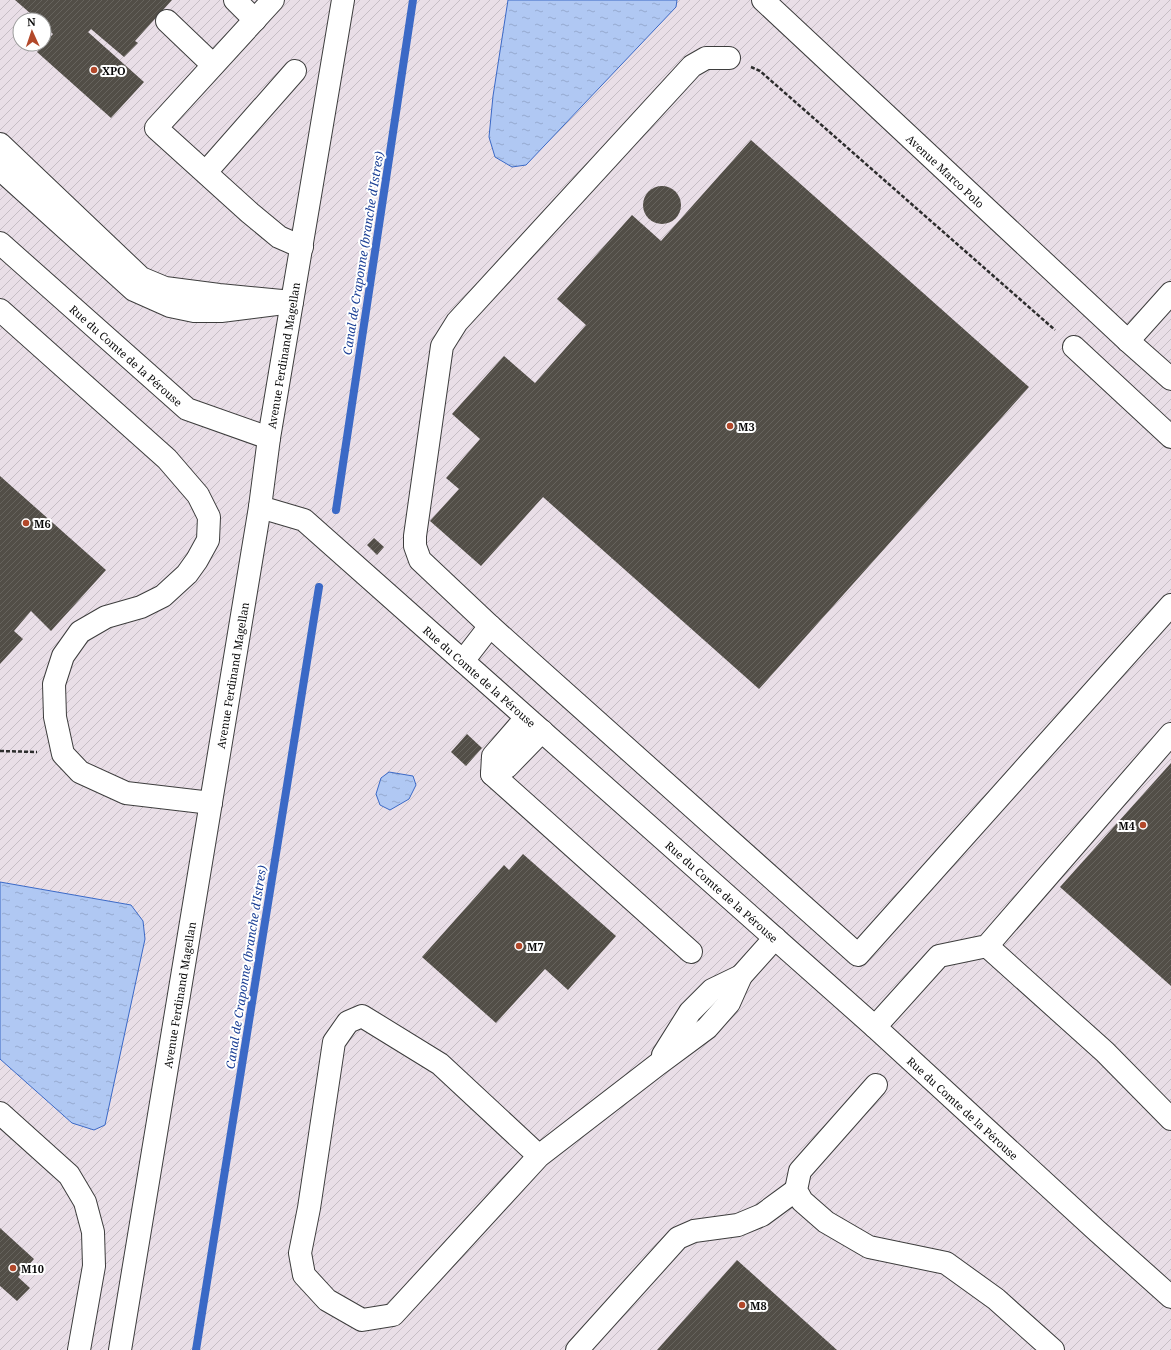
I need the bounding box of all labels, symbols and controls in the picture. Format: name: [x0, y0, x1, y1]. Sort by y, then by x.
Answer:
north arrow: [12, 12, 52, 52]
text: N: [27, 14, 37, 29]
place label: XPO: [102, 63, 126, 78]
marker: XPO: [89, 65, 99, 75]
street label: Avenue Marco Polo: [904, 131, 988, 211]
water label: Canal de Craponne (branche d'Istres): [338, 150, 388, 356]
street label: Avenue Ferdinand Magellan: [263, 281, 303, 430]
street label: Rue du Comte de la Pérouse: [67, 301, 186, 409]
place label: M3: [738, 419, 755, 434]
marker: M3: [725, 421, 735, 431]
place label: M6: [34, 516, 51, 531]
marker: M6: [21, 518, 31, 528]
street label: Avenue Ferdinand Magellan: [213, 601, 252, 750]
street label: Rue du Comte de la Pérouse: [420, 622, 539, 730]
place label: M4: [1118, 818, 1135, 833]
marker: M4: [1138, 820, 1148, 830]
street label: Rue du Comte de la Pérouse: [663, 837, 782, 945]
water label: Canal de Craponne (branche d'Istres): [221, 864, 271, 1070]
street label: Avenue Ferdinand Magellan: [159, 921, 199, 1069]
place label: M7: [527, 939, 544, 954]
marker: M7: [514, 941, 524, 951]
street label: Rue du Comte de la Pérouse: [904, 1053, 1022, 1163]
place label: M10: [21, 1261, 44, 1276]
marker: M10: [8, 1263, 18, 1273]
place label: M8: [750, 1298, 767, 1313]
marker: M8: [737, 1300, 747, 1310]

